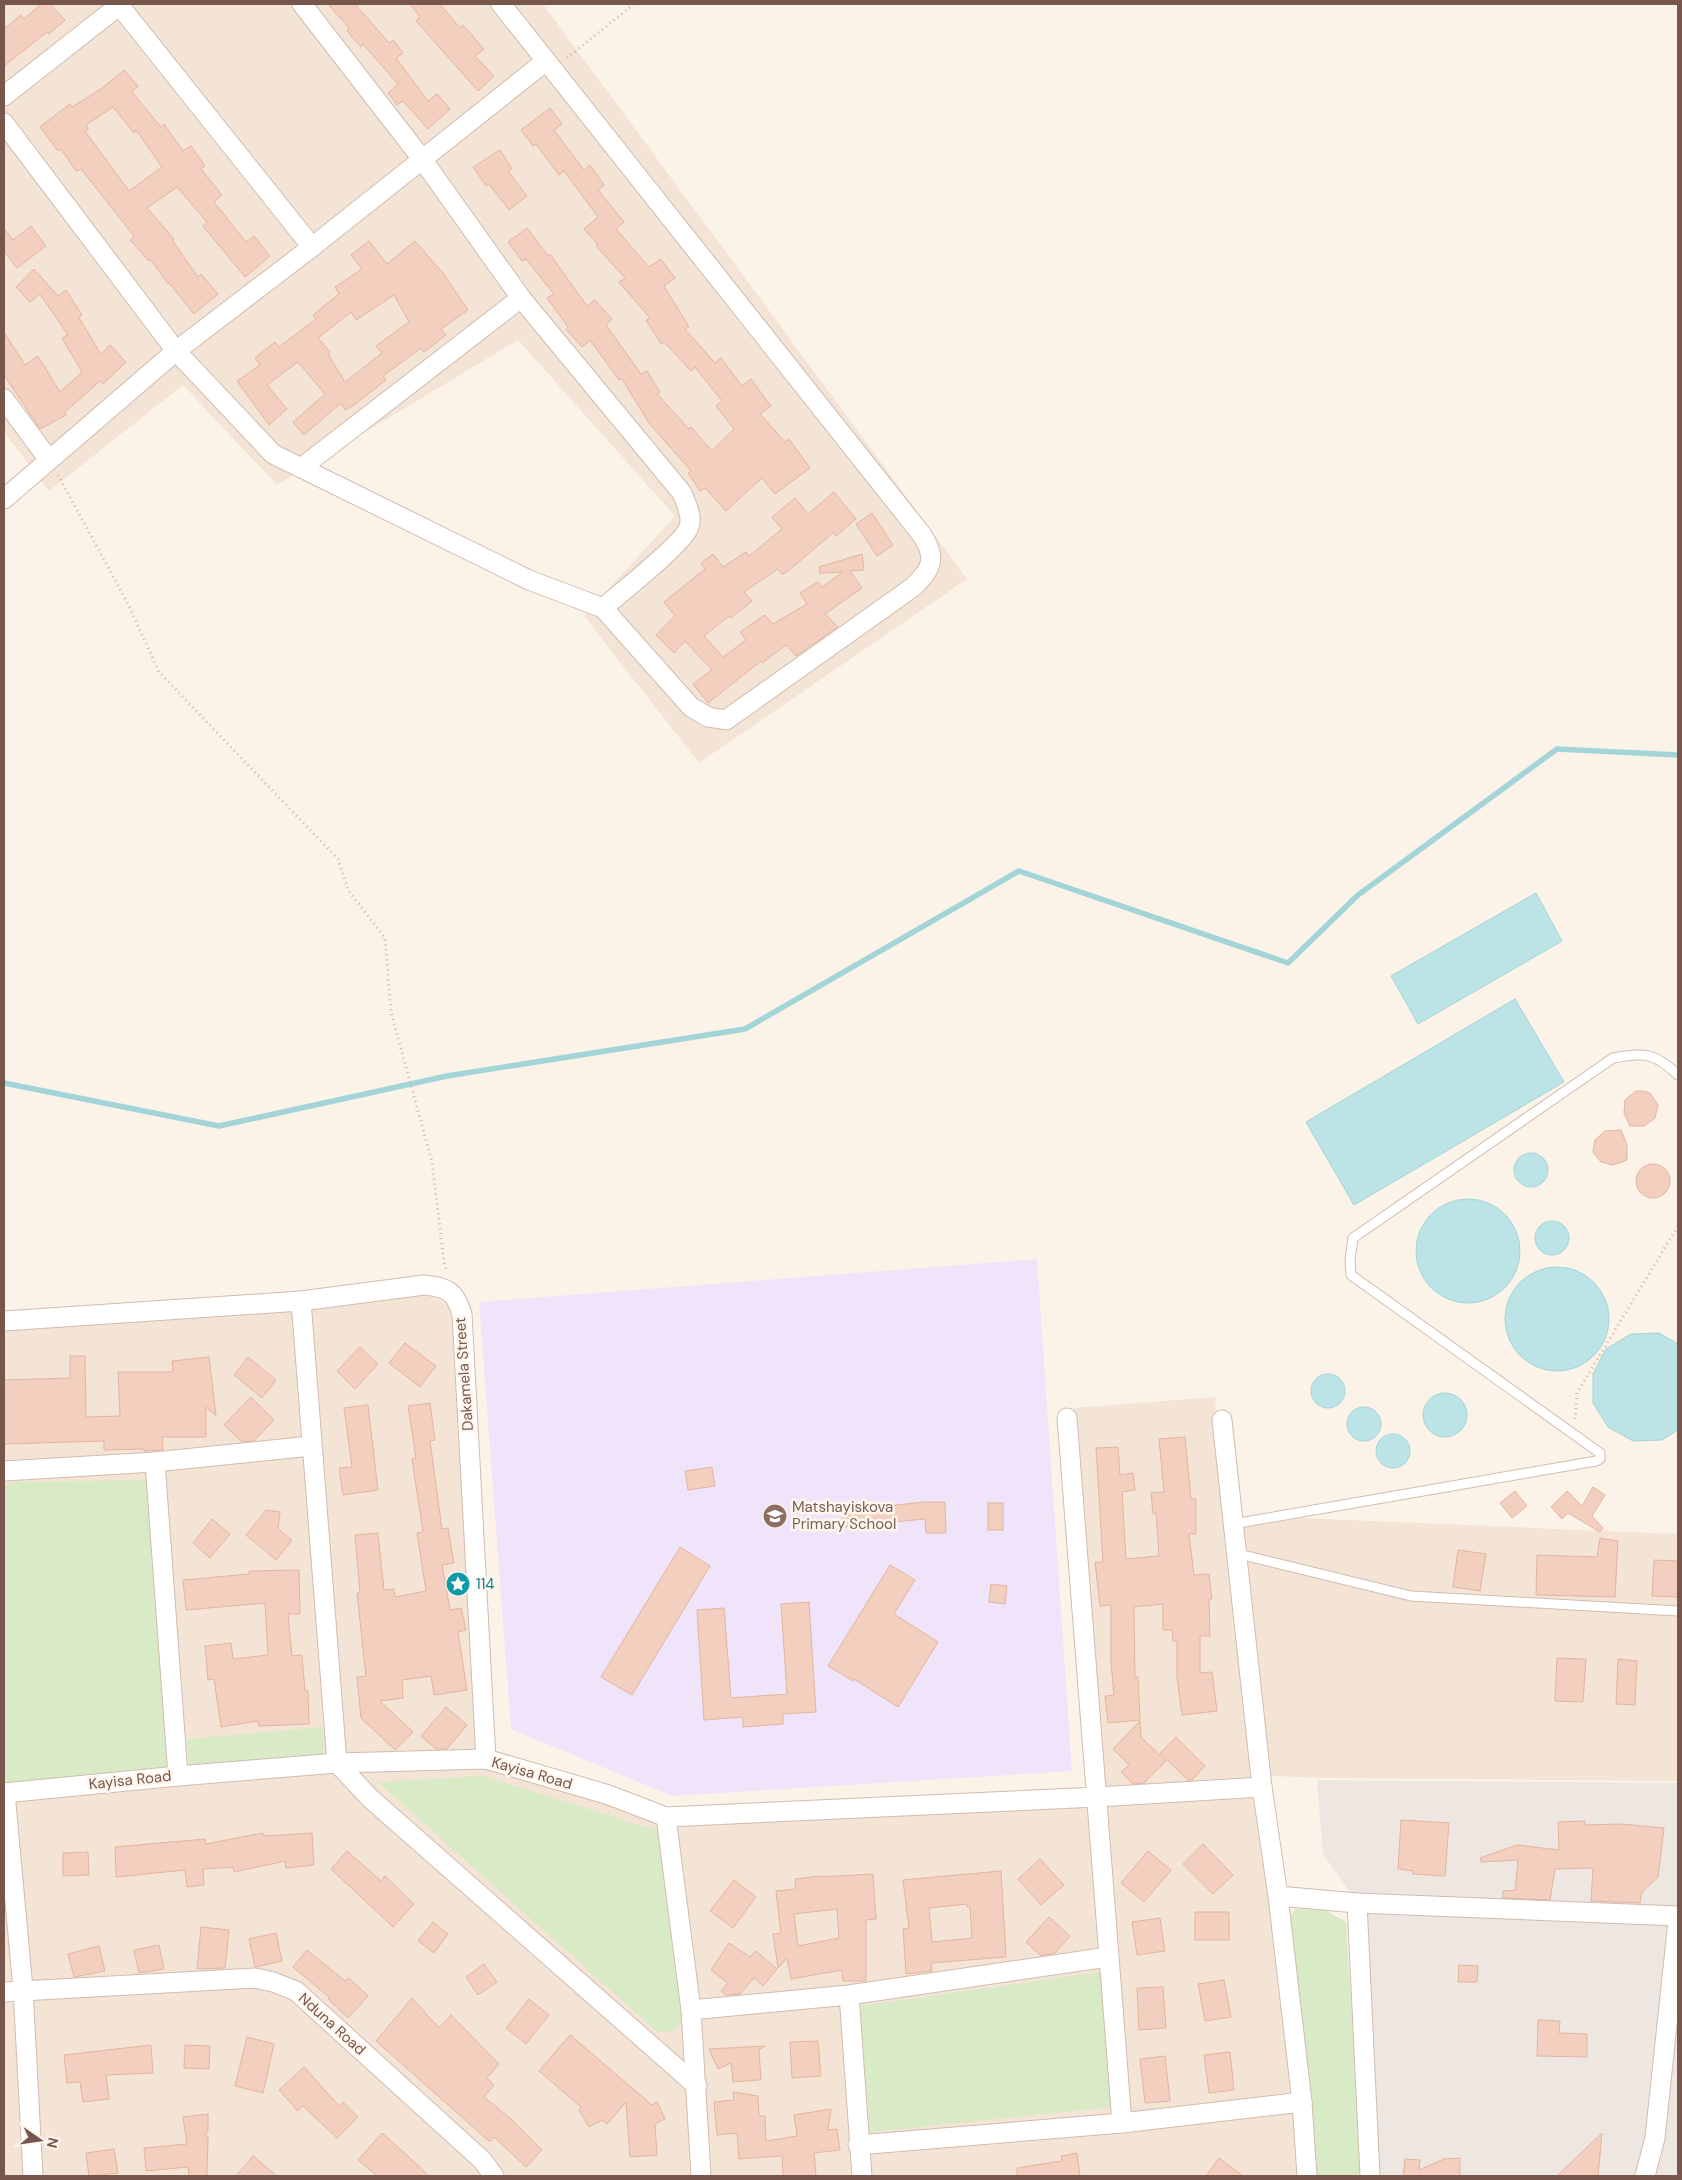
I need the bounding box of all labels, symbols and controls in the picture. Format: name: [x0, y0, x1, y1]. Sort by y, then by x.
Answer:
street label: Dakamela Street: [450, 1316, 478, 1432]
place label: Matshayiskova Primary School: [792, 1497, 896, 1534]
school or university icon: Matshayiskova Primary School: [762, 1503, 788, 1529]
place icon: 114: [445, 1571, 471, 1597]
place label: 114: [476, 1574, 494, 1594]
street label: Kayisa Road: [489, 1752, 575, 1794]
street label: Kayisa Road: [88, 1766, 172, 1794]
street label: Nduna Road: [294, 1988, 370, 2060]
north arrow: [15, 2115, 65, 2165]
text: N: [43, 2136, 63, 2150]

